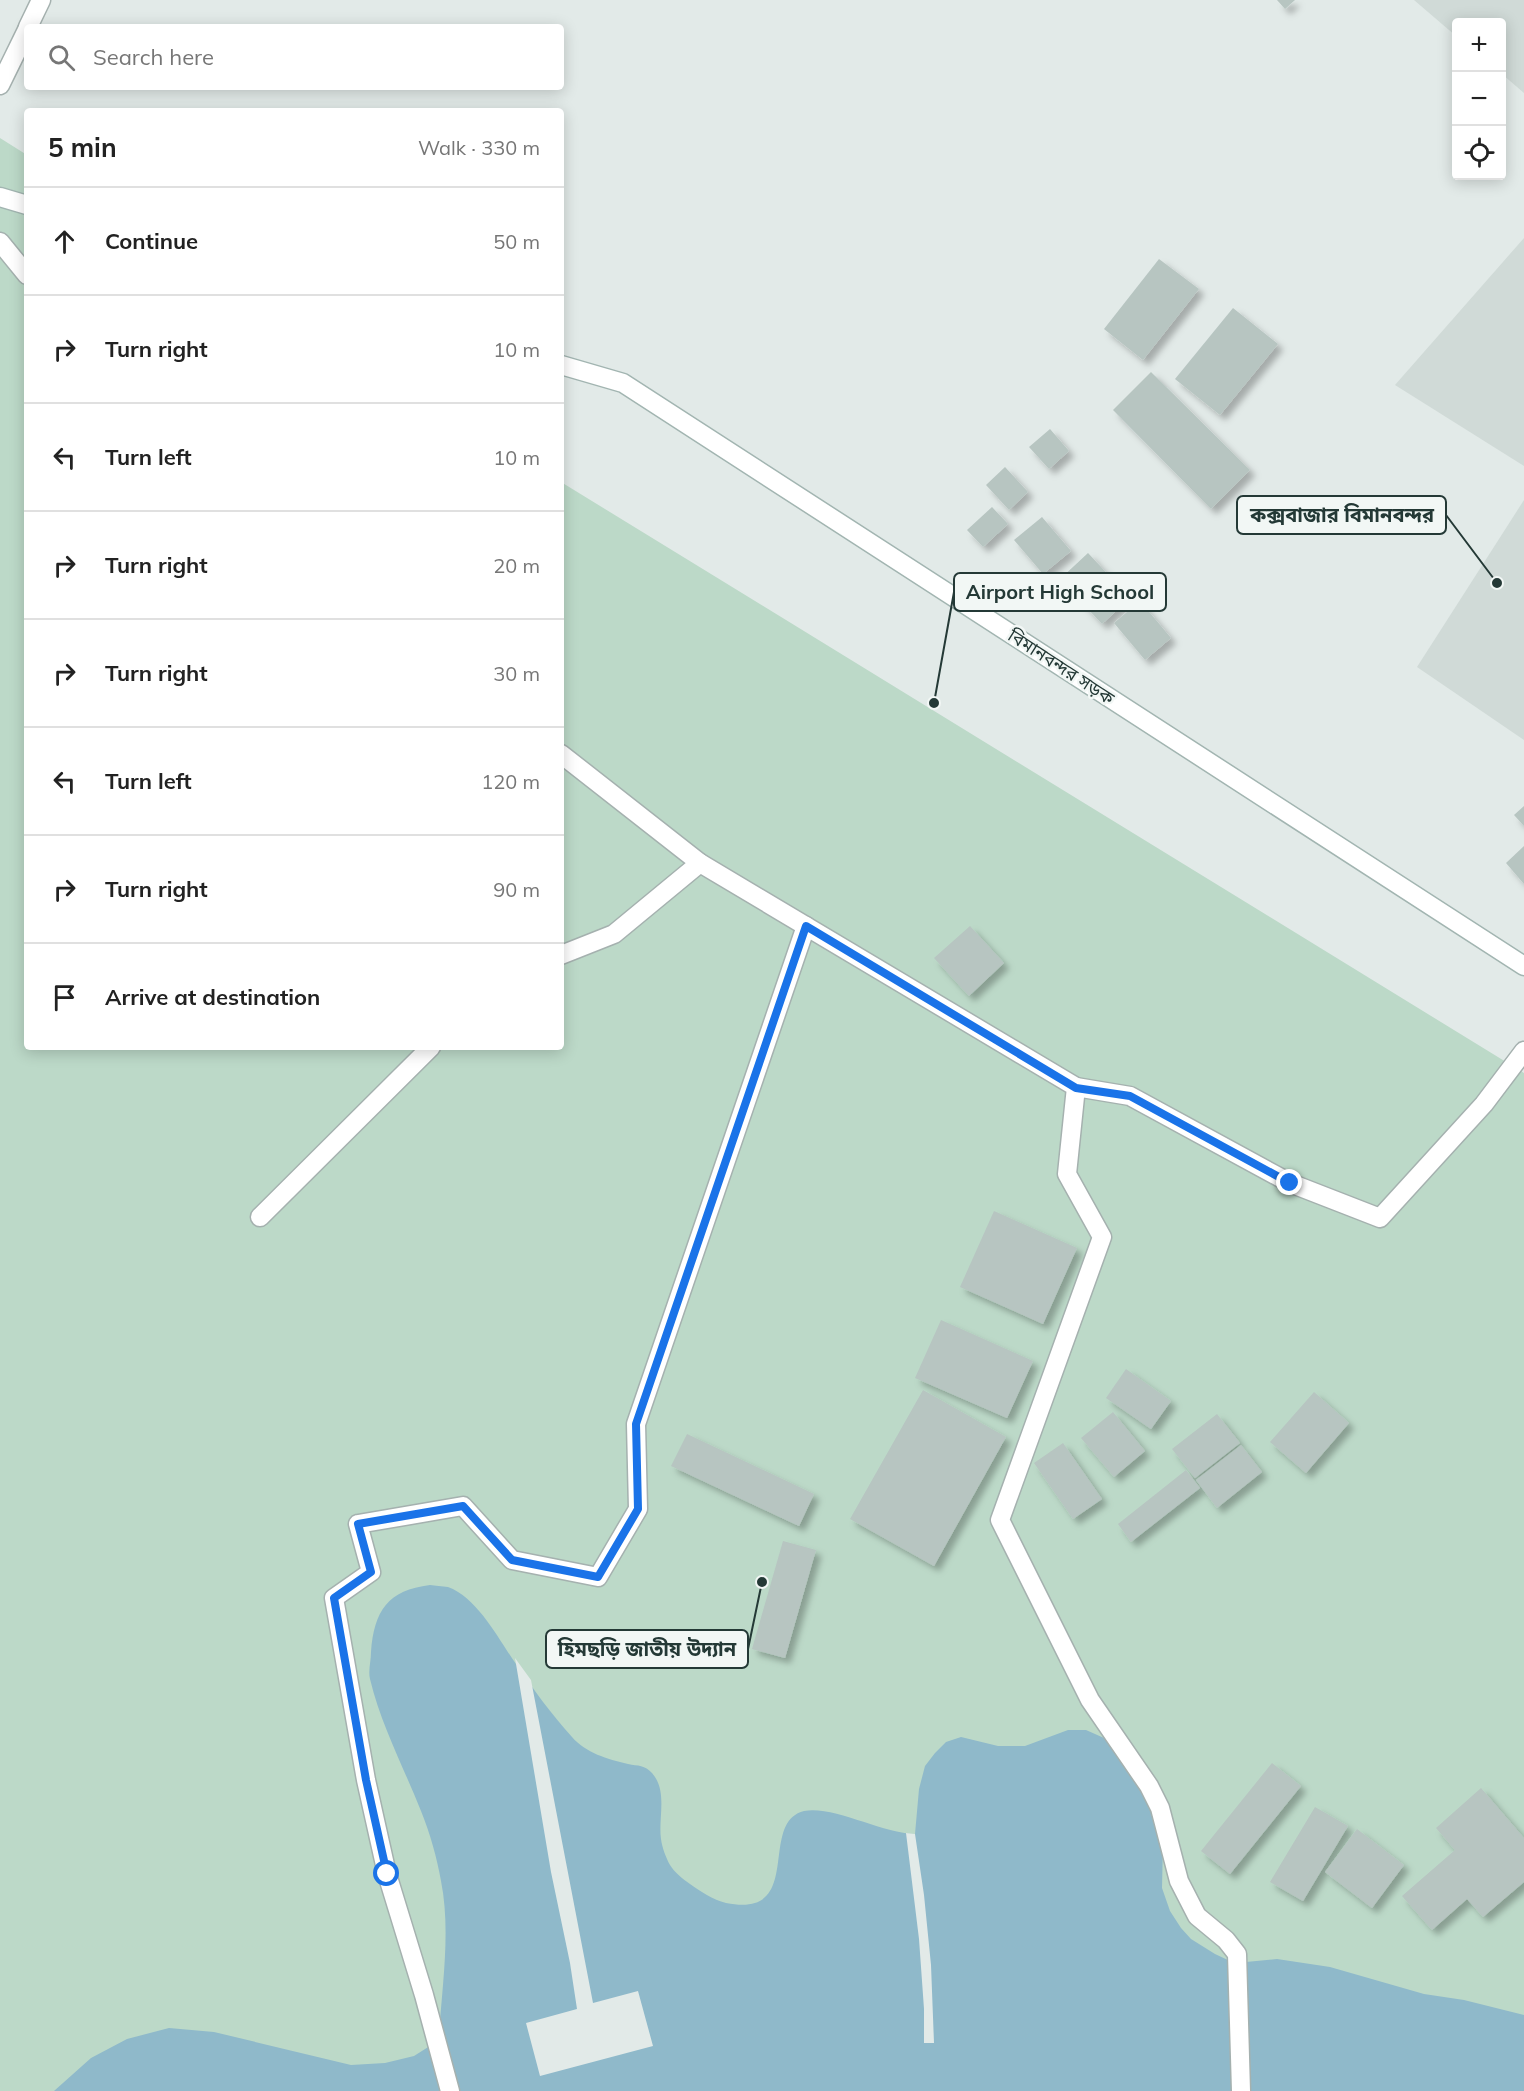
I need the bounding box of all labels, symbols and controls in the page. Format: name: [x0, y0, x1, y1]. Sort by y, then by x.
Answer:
map controls: [1452, 18, 1506, 180]
button: +: [1452, 18, 1506, 72]
search box: [24, 24, 564, 90]
icon: search: [45, 41, 78, 74]
text: Search here: [93, 43, 214, 71]
button: −: [1452, 72, 1506, 126]
button: locate: [1452, 126, 1506, 180]
text: 5 min: [48, 131, 117, 164]
text: Walk · 330 m: [418, 135, 540, 160]
icon: ahead: [48, 225, 81, 258]
text: Continue: [105, 227, 198, 255]
text: 50 m: [493, 229, 540, 254]
icon: right: [48, 333, 81, 366]
text: Turn right: [105, 335, 208, 363]
text: 10 m: [493, 337, 540, 362]
icon: left: [48, 441, 81, 474]
text: Turn left: [105, 443, 192, 471]
text: 10 m: [493, 445, 540, 470]
callout: কক্সবাজার বিমানবন্দর: [1237, 496, 1446, 534]
text: কক্সবাজার বিমানবন্দর: [1249, 502, 1435, 527]
icon: right: [48, 549, 81, 582]
text: Turn right: [105, 551, 208, 579]
text: 20 m: [493, 553, 540, 578]
callout: Airport High School: [954, 573, 1166, 611]
text: Airport High School: [966, 579, 1154, 604]
street label: বিমানবন্দর সড়ক: [1003, 623, 1119, 710]
icon: right: [48, 657, 81, 690]
text: Turn right: [105, 659, 208, 687]
text: 30 m: [493, 661, 540, 686]
icon: left: [48, 765, 81, 798]
text: Turn left: [105, 767, 192, 795]
text: 120 m: [481, 769, 540, 794]
icon: right: [48, 873, 81, 906]
text: Turn right: [105, 875, 208, 903]
text: 90 m: [493, 877, 540, 902]
icon: arrive: [48, 981, 81, 1014]
text: Arrive at destination: [105, 983, 320, 1011]
route end: [1276, 1169, 1302, 1195]
callout: হিমছড়ি জাতীয় উদ্যান: [546, 1630, 748, 1668]
text: হিমছড়ি জাতীয় উদ্যান: [557, 1636, 737, 1661]
route start: [373, 1860, 399, 1886]

